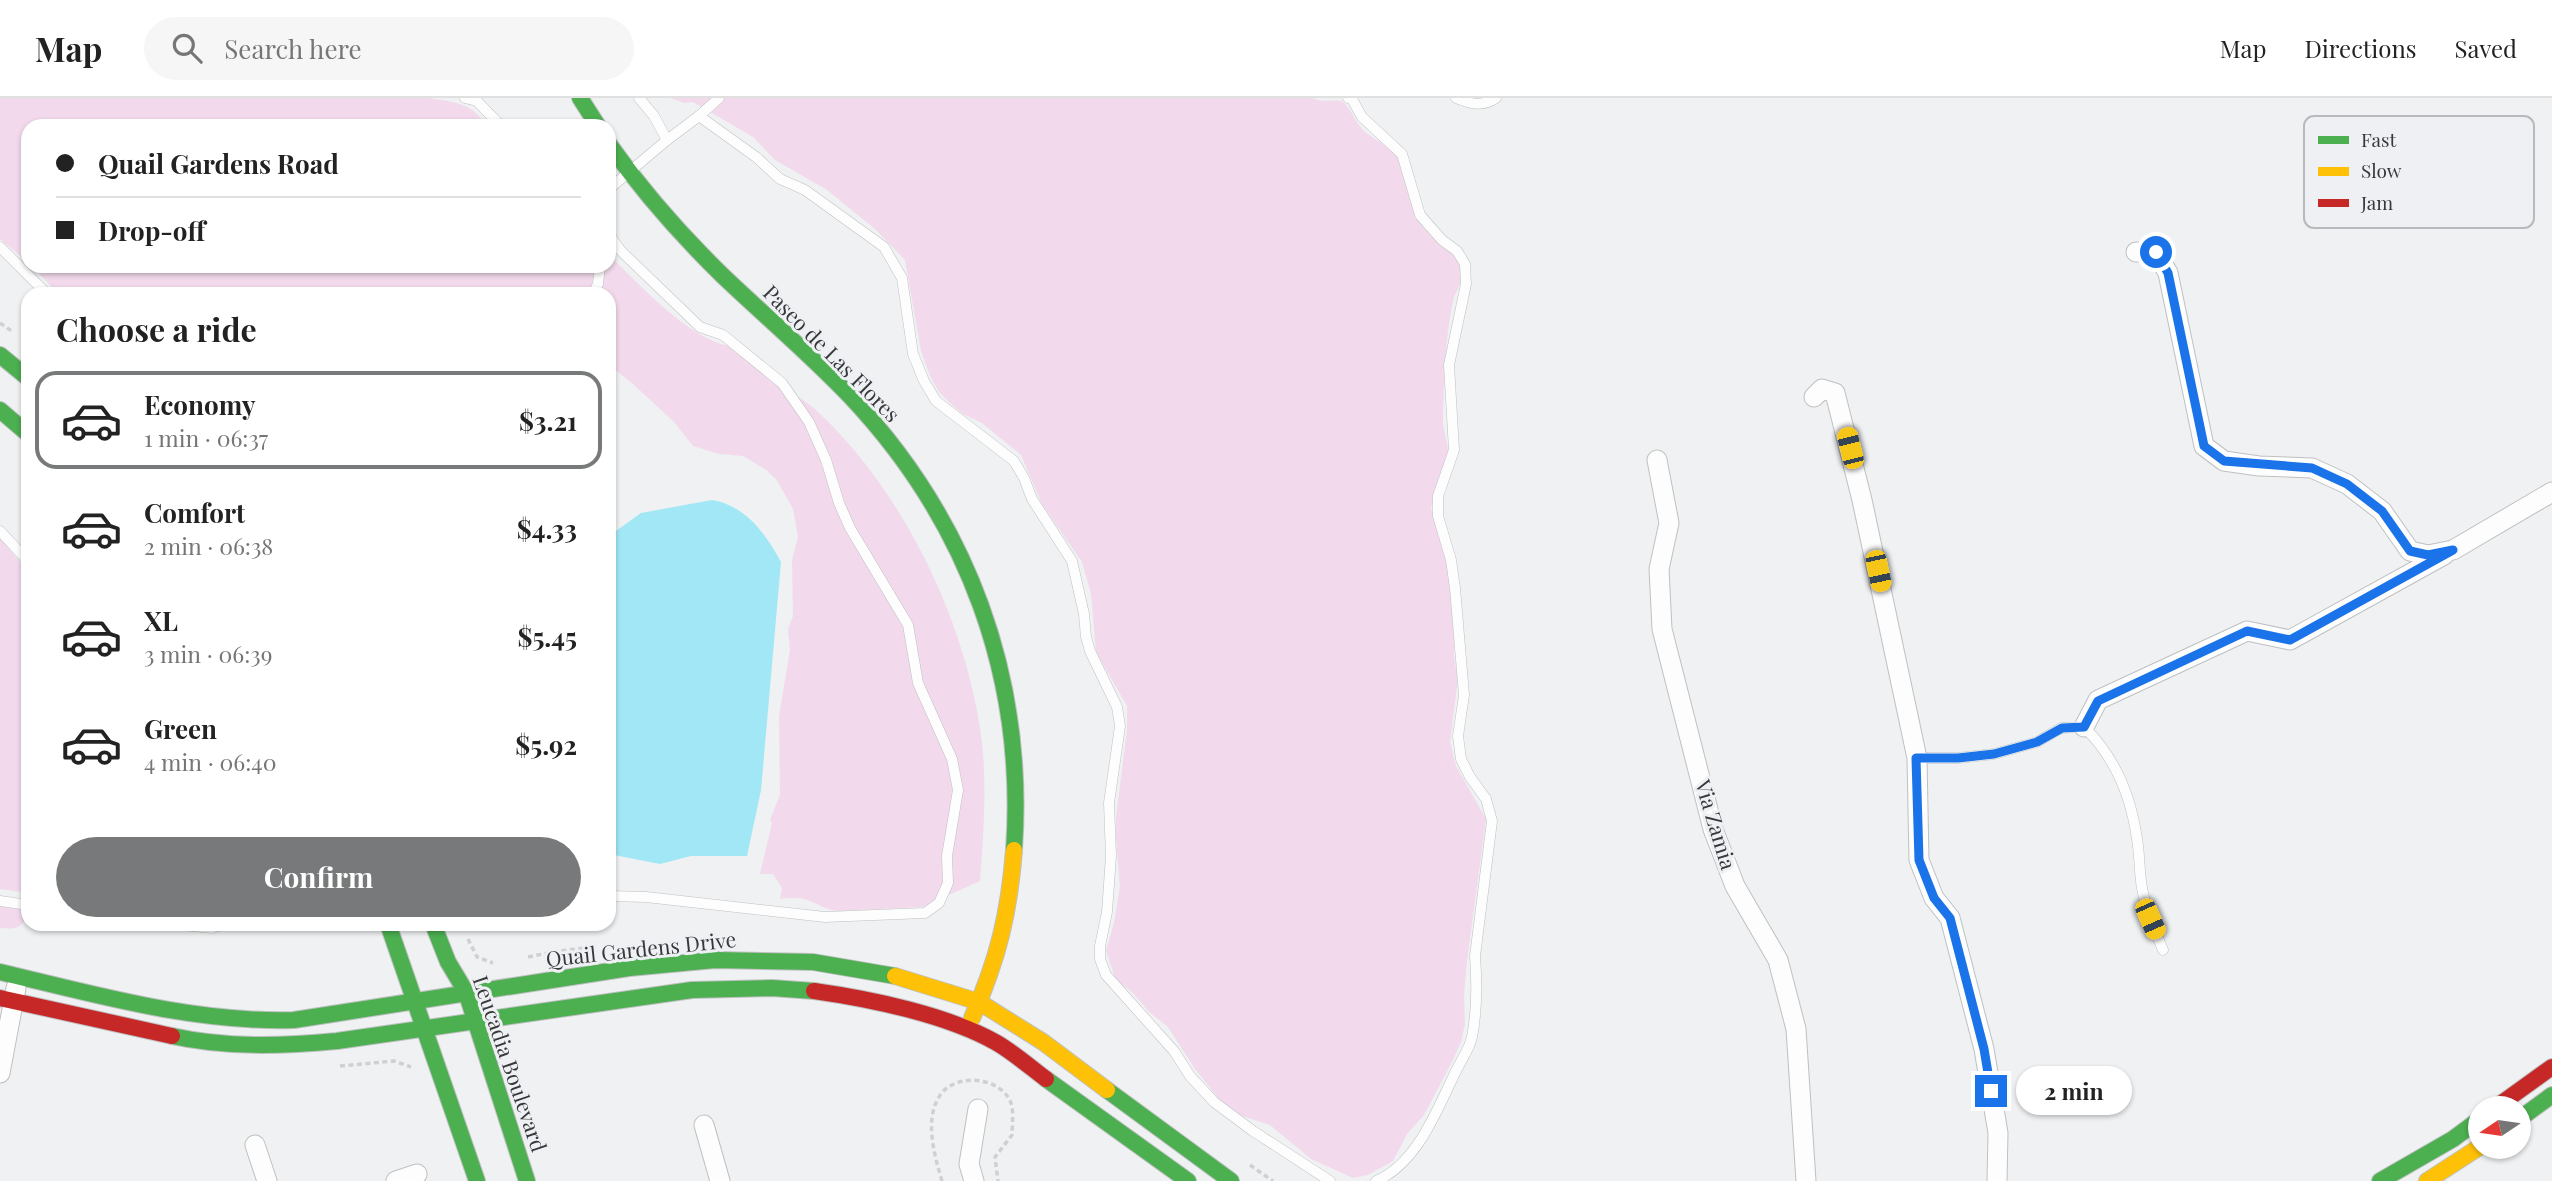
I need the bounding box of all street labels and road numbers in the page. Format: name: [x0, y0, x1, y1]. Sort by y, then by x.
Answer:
street label: Paseo de Las Flores: [758, 278, 907, 427]
street label: Via Zamia: [1690, 775, 1744, 873]
street label: Quail Gardens Drive: [544, 924, 737, 972]
street label: Leucadia Boulevard: [468, 972, 554, 1155]

